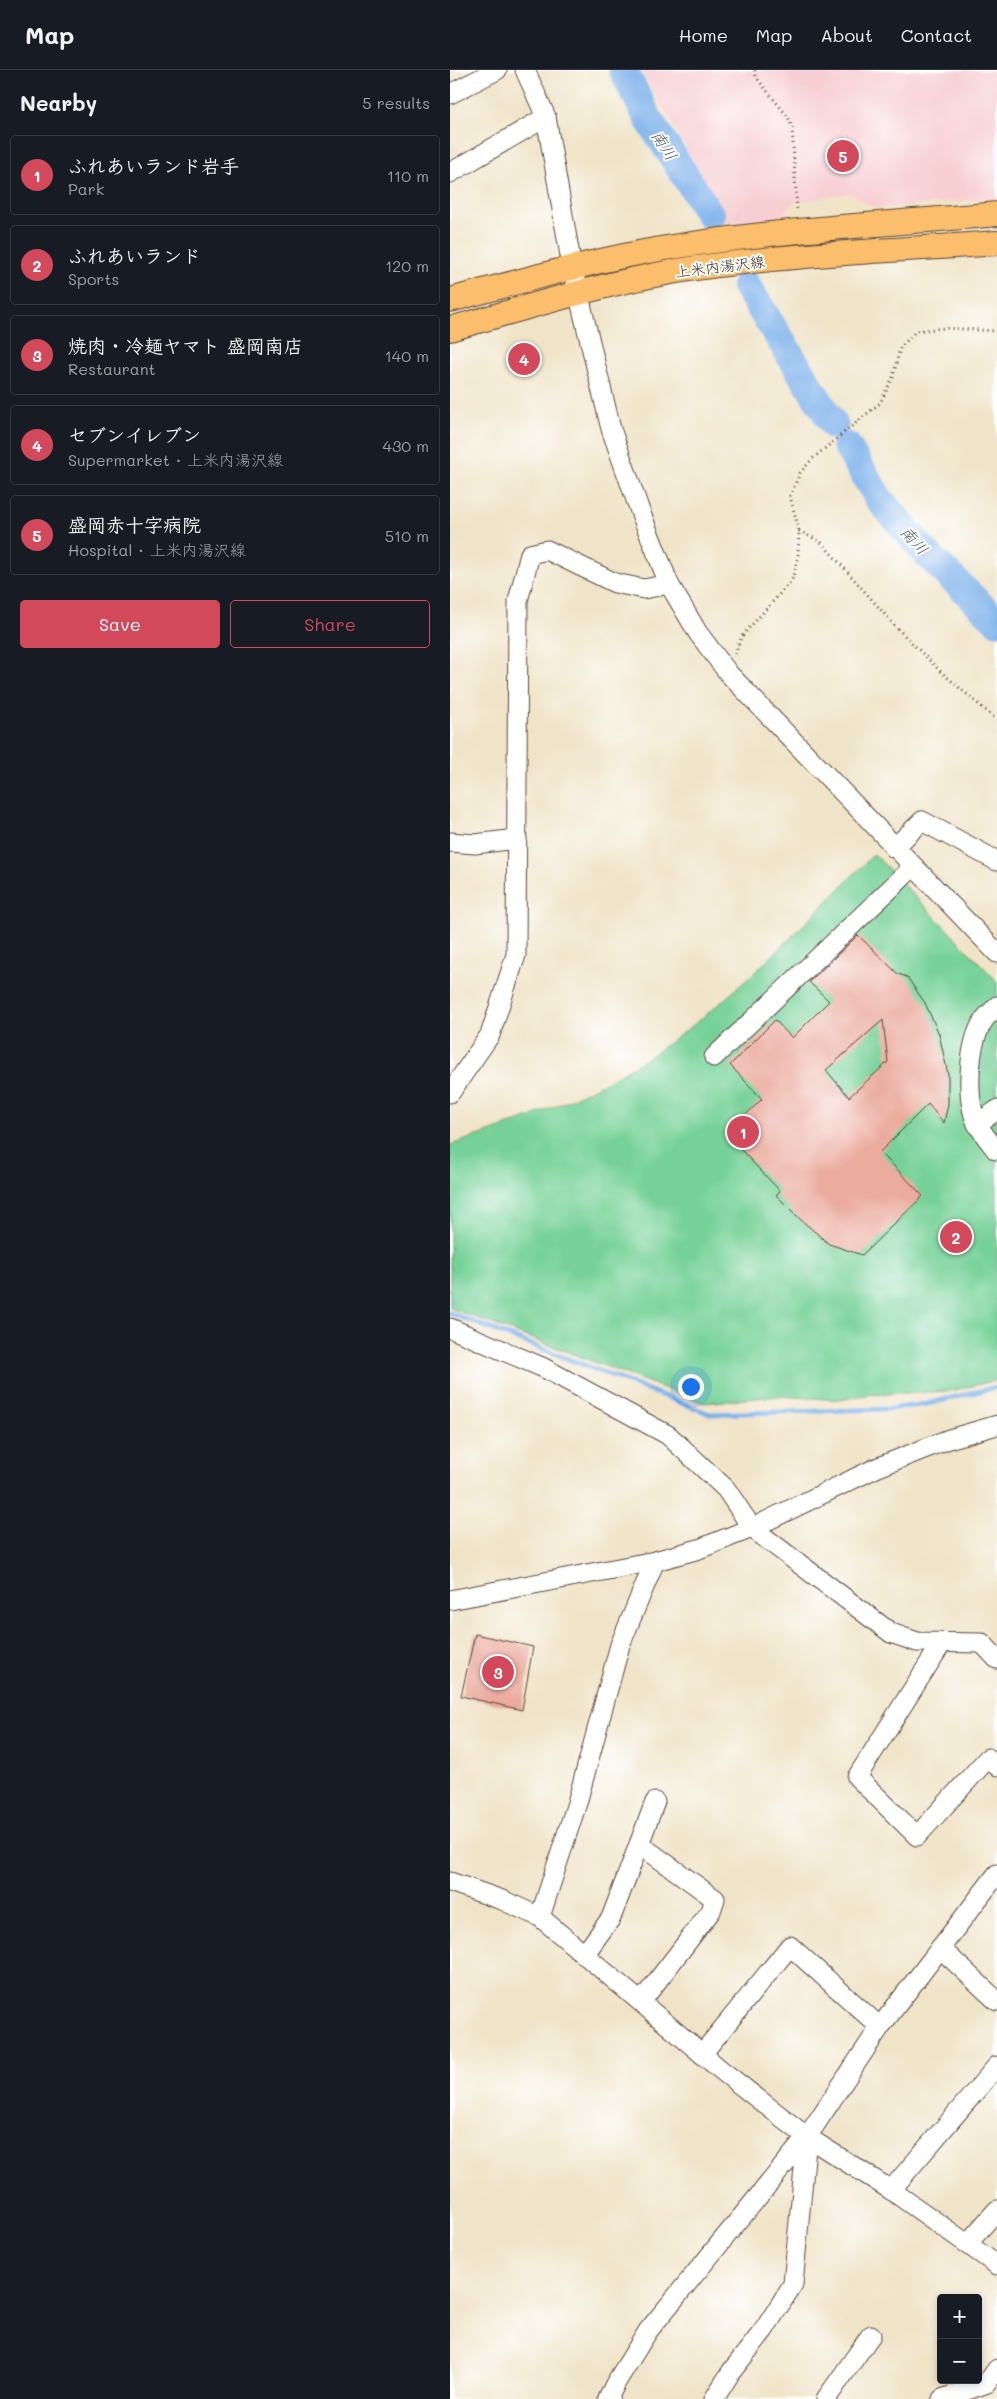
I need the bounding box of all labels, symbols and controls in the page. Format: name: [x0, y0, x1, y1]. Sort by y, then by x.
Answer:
text: Map: [25, 19, 74, 50]
text: Home: [679, 23, 728, 47]
text: Map: [756, 23, 792, 47]
text: About: [820, 23, 873, 47]
text: Contact: [901, 23, 972, 47]
text: Nearby: [20, 89, 97, 116]
text: 5 results: [362, 92, 430, 113]
water label: 南川: [647, 126, 683, 164]
pin: 5: [827, 137, 859, 175]
text: ふれあいランド岩手: [68, 153, 239, 178]
text: 1: [33, 165, 41, 186]
text: 110 m: [387, 165, 429, 186]
text: Park: [68, 178, 104, 199]
text: ふれあいランド: [68, 243, 201, 268]
street label: 上米内湯沢線: [674, 251, 766, 281]
text: 2: [33, 255, 41, 276]
text: 120 m: [385, 255, 429, 276]
text: Sports: [68, 268, 119, 289]
text: 焼肉・冷麺ヤマト 盛岡南店: [68, 333, 303, 358]
pin: 4: [508, 340, 540, 378]
text: 3: [32, 345, 42, 366]
text: 140 m: [385, 345, 429, 366]
text: Restaurant: [68, 358, 156, 379]
text: セブンイレブン: [68, 422, 201, 447]
text: 4: [32, 435, 42, 456]
text: 430 m: [382, 435, 429, 456]
text: Supermarket · 上米内湯沢線: [68, 449, 283, 470]
text: 盛岡赤十字病院: [68, 512, 201, 537]
water label: 南川: [896, 521, 934, 559]
text: 5: [32, 525, 42, 546]
text: 510 m: [385, 525, 429, 546]
text: Hospital · 上米内湯沢線: [68, 539, 246, 560]
button: Save: [20, 600, 220, 648]
button: Share: [230, 600, 430, 648]
pin: 1: [727, 1113, 759, 1151]
pin: 2: [940, 1218, 972, 1256]
your location: [678, 1374, 704, 1400]
pin: 3: [482, 1653, 514, 1691]
map controls: [937, 2294, 982, 2384]
button: +: [937, 2294, 982, 2339]
button: −: [937, 2339, 982, 2384]

